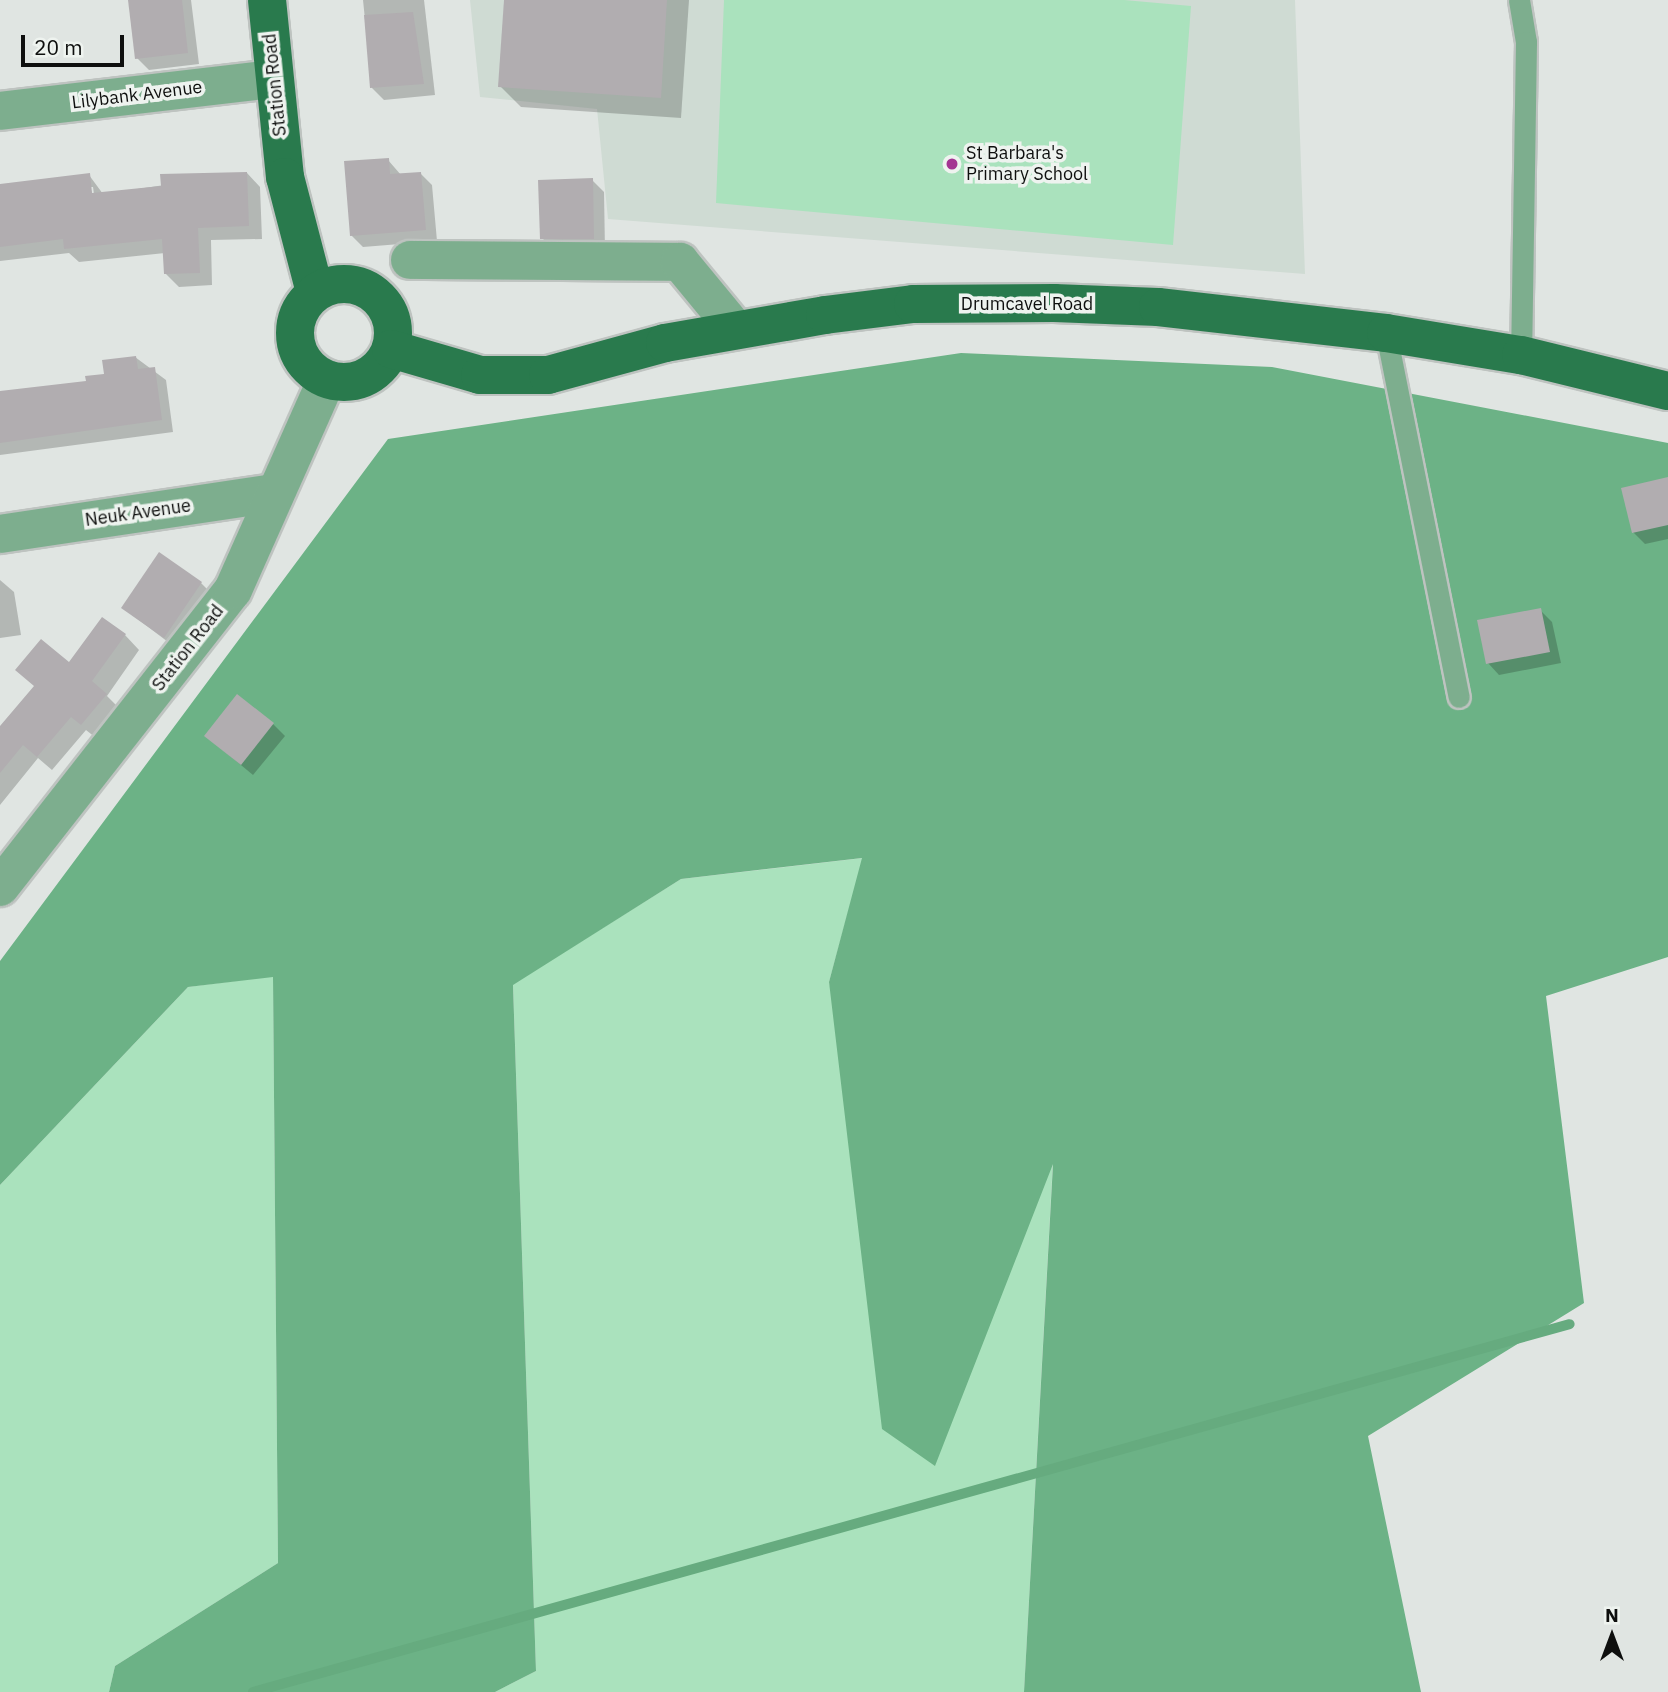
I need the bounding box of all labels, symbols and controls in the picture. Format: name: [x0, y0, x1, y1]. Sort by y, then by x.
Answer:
scale bar: [24, 21, 128, 65]
text: 20 m: [34, 33, 83, 61]
street label: Station Road: [259, 33, 291, 137]
street label: Lilybank Avenue: [71, 76, 203, 114]
place label: St Barbara's Primary School: [966, 143, 1088, 186]
marker: St Barbara's Primary School: [944, 156, 960, 172]
street label: Drumcavel Road: [961, 293, 1093, 315]
street label: Neuk Avenue: [84, 495, 192, 531]
street label: Station Road: [148, 601, 228, 695]
north arrow: [1577, 1601, 1647, 1671]
text: N: [1605, 1603, 1619, 1627]

